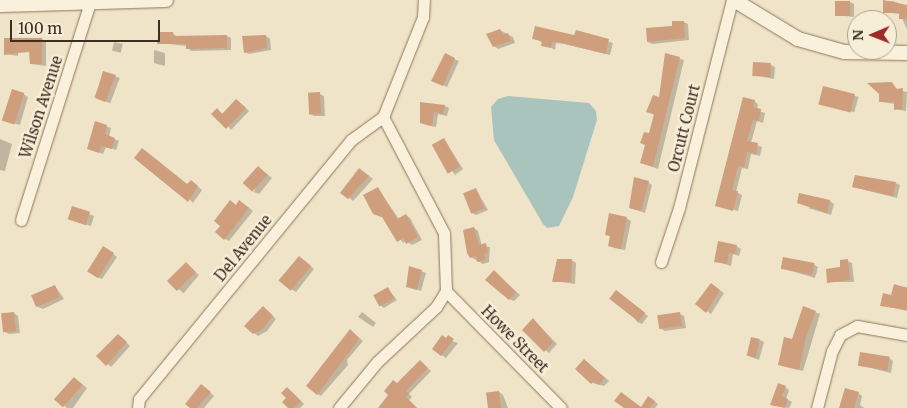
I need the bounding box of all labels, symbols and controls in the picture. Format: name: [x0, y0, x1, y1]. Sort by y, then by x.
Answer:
scale bar: [12, 10, 162, 42]
north arrow: [847, 10, 897, 60]
text: 100 m: [18, 19, 62, 38]
text: N: [849, 30, 867, 41]
street label: Wilson Avenue: [16, 54, 66, 160]
street label: Orcutt Court: [664, 82, 704, 174]
street label: Del Avenue: [211, 211, 275, 285]
street label: Howe Street: [478, 302, 552, 376]

